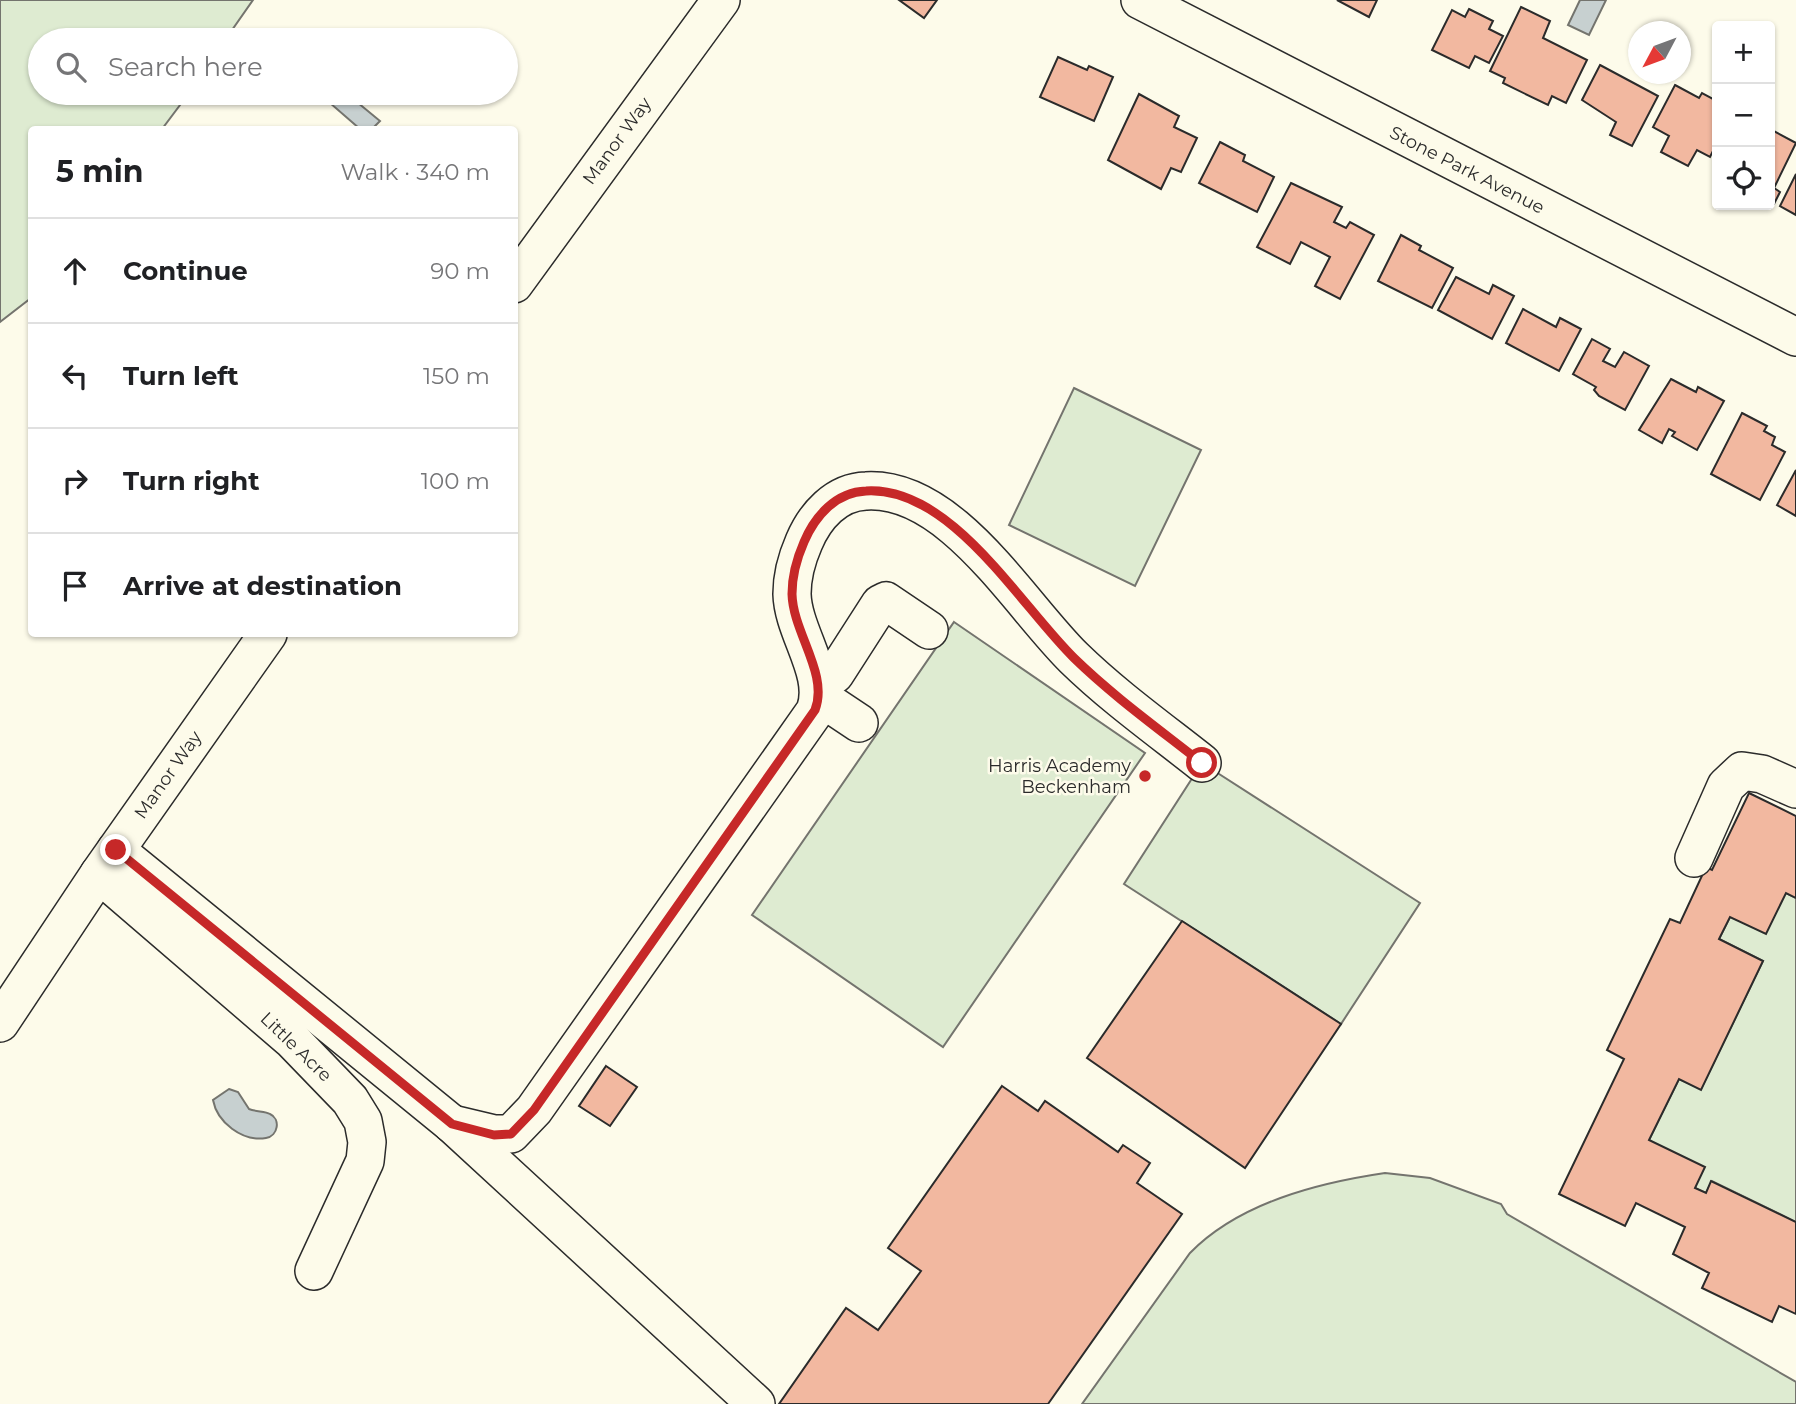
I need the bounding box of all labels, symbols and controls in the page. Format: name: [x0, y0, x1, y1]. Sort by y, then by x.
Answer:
north arrow: [1628, 21, 1691, 84]
map controls: [1712, 21, 1775, 210]
button: +: [1712, 21, 1775, 84]
search box: [28, 28, 518, 105]
icon: search: [52, 48, 90, 86]
text: Search here: [108, 51, 263, 83]
button: −: [1712, 84, 1775, 147]
street label: Manor Way: [578, 93, 656, 189]
street label: Stone Park Avenue: [1386, 121, 1548, 219]
button: locate: [1712, 147, 1775, 210]
text: 5 min: [56, 153, 144, 190]
text: Walk · 340 m: [341, 158, 490, 186]
icon: ahead: [56, 252, 94, 290]
text: Continue: [123, 255, 248, 287]
text: 90 m: [430, 257, 490, 285]
icon: left: [56, 357, 94, 395]
text: Turn left: [123, 360, 239, 392]
text: 150 m: [423, 362, 490, 390]
icon: right: [56, 462, 94, 500]
text: Turn right: [123, 465, 259, 497]
text: 100 m: [421, 467, 490, 495]
icon: arrive: [56, 567, 94, 605]
text: Arrive at destination: [123, 570, 402, 602]
street label: Manor Way: [130, 727, 206, 823]
route start: [1186, 747, 1217, 778]
place label: Harris Academy Beckenham: [988, 755, 1131, 798]
marker: Harris Academy Beckenham: [1137, 768, 1153, 784]
route end: [100, 834, 131, 865]
street label: Little Acre: [256, 1008, 336, 1087]

